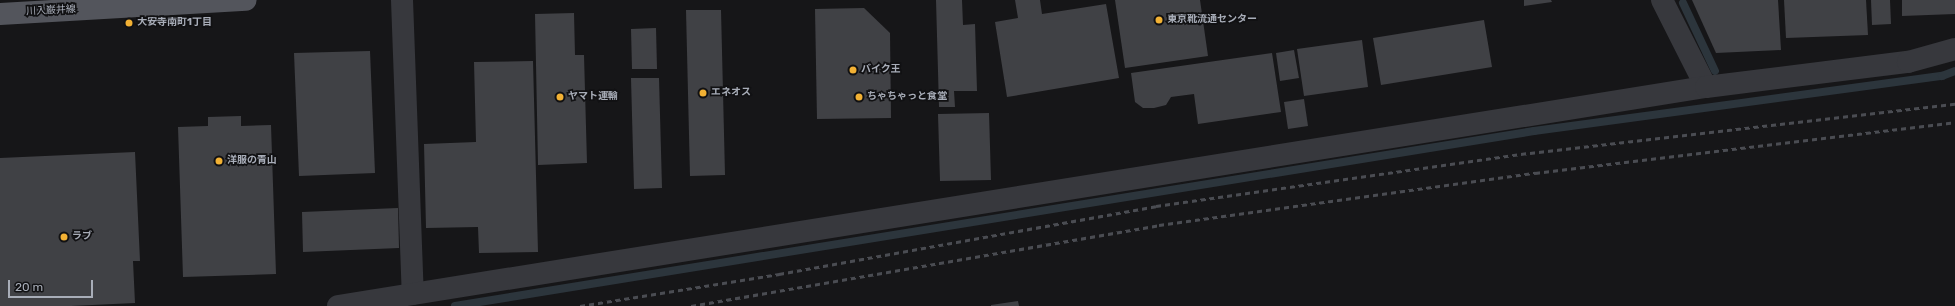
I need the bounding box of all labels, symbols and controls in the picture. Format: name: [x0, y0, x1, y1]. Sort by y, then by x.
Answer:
street label: 川入巌井線: [26, 4, 76, 18]
place label: 東京靴流通センター: [1167, 14, 1257, 26]
marker: 東京靴流通センター: [1154, 15, 1164, 25]
place label: 大安寺南町1丁目: [137, 17, 212, 29]
marker: 大安寺南町1丁目: [124, 18, 134, 28]
place label: バイク王: [861, 64, 901, 76]
marker: バイク王: [848, 65, 858, 75]
place label: エネオス: [711, 87, 751, 99]
marker: エネオス: [698, 88, 708, 98]
place label: ヤマト運輸: [568, 91, 618, 103]
place label: ちゃちゃっと食堂: [867, 91, 947, 103]
marker: ヤマト運輸: [555, 92, 565, 102]
marker: ちゃちゃっと食堂: [854, 92, 864, 102]
place label: 洋服の青山: [227, 155, 277, 167]
marker: 洋服の青山: [214, 156, 224, 166]
place label: ラブ: [72, 231, 92, 243]
marker: ラブ: [59, 232, 69, 242]
scale bar: [10, 272, 95, 298]
text: 20 m: [15, 280, 43, 294]

